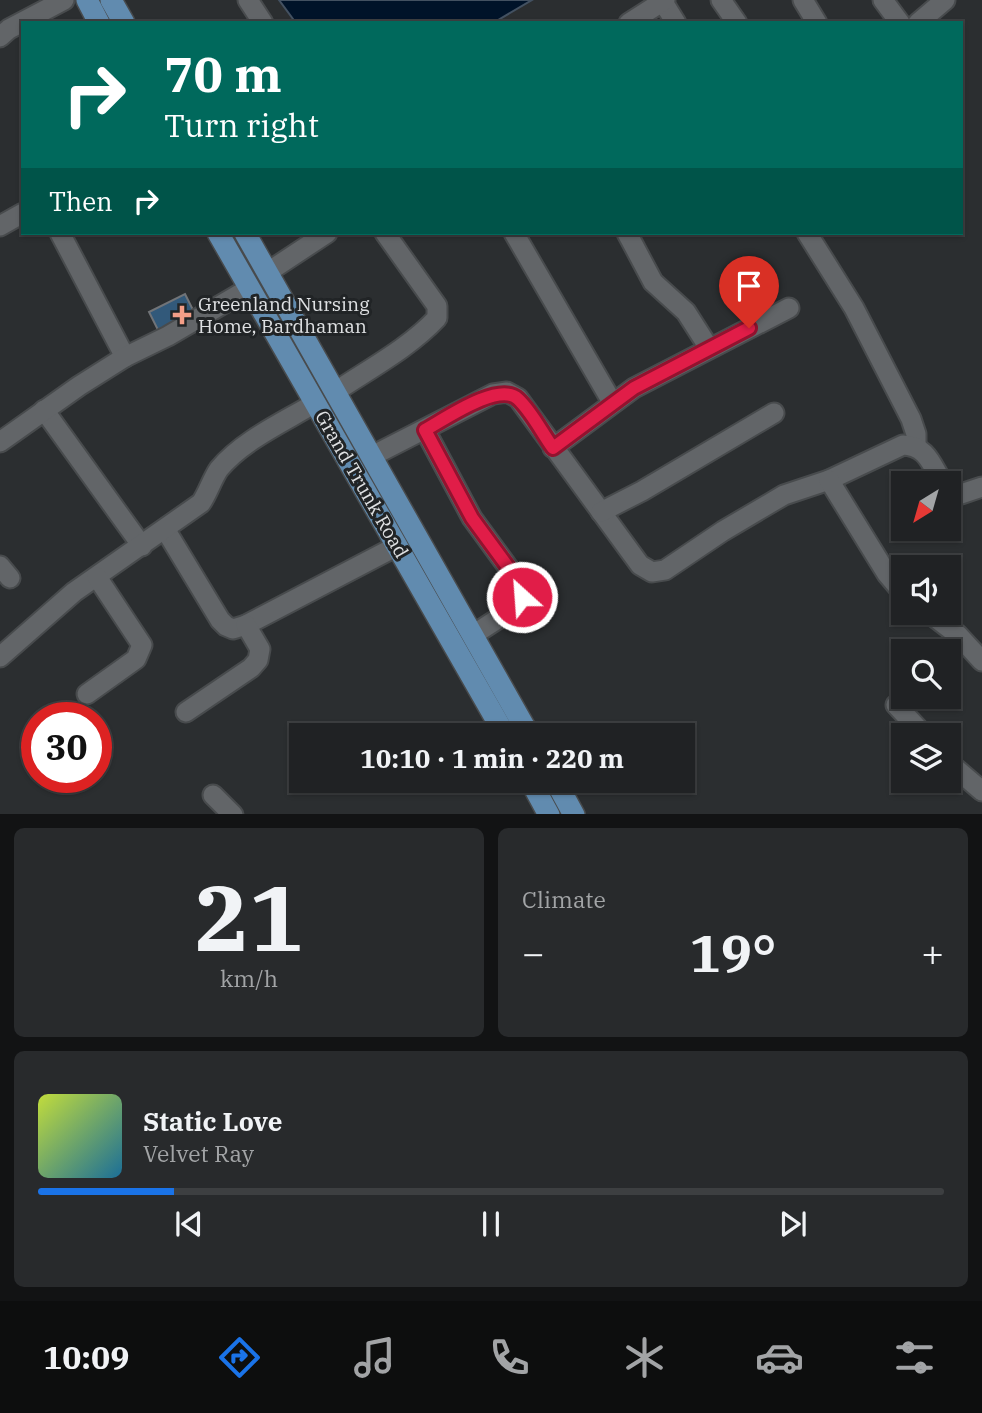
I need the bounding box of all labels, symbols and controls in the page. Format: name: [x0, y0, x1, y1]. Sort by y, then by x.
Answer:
text: 70 m: [164, 42, 282, 105]
icon: right: [49, 49, 140, 140]
text: Turn right: [164, 104, 319, 146]
icon: right: [127, 182, 165, 220]
text: Then: [49, 184, 113, 218]
pin: [719, 256, 779, 328]
icon: arrive: [730, 267, 768, 305]
place label: Greenland Nursing Home, Bardhaman: [198, 292, 370, 338]
marker: Greenland Nursing Home, Bardhaman: [172, 305, 192, 325]
street label: Grand Trunk Road: [310, 406, 414, 562]
north arrow: [891, 471, 961, 541]
map controls: [891, 471, 961, 793]
button: sound: [891, 555, 961, 625]
position arrow: [485, 560, 559, 634]
button: search: [891, 639, 961, 709]
speed limit sign: 30: [21, 702, 112, 793]
button: layers: [891, 723, 961, 793]
text: 10:10 · 1 min · 220 m: [360, 741, 624, 775]
text: 21: [194, 858, 304, 976]
text: Climate: [522, 884, 606, 914]
text: 19°: [690, 919, 776, 986]
text: −: [522, 928, 545, 977]
text: +: [921, 928, 944, 977]
text: km/h: [220, 963, 278, 993]
text: Static Love: [143, 1104, 282, 1138]
text: Velvet Ray: [143, 1138, 254, 1168]
icon: previous: [170, 1205, 208, 1243]
icon: pause: [472, 1205, 510, 1243]
icon: next: [774, 1205, 812, 1243]
icon: directions: [215, 1333, 264, 1382]
icon: music: [350, 1333, 399, 1382]
icon: phone: [485, 1333, 534, 1382]
icon: climate: [620, 1333, 669, 1382]
icon: car: [755, 1333, 804, 1382]
icon: filters: [890, 1333, 939, 1382]
text: 10:09: [43, 1336, 129, 1378]

